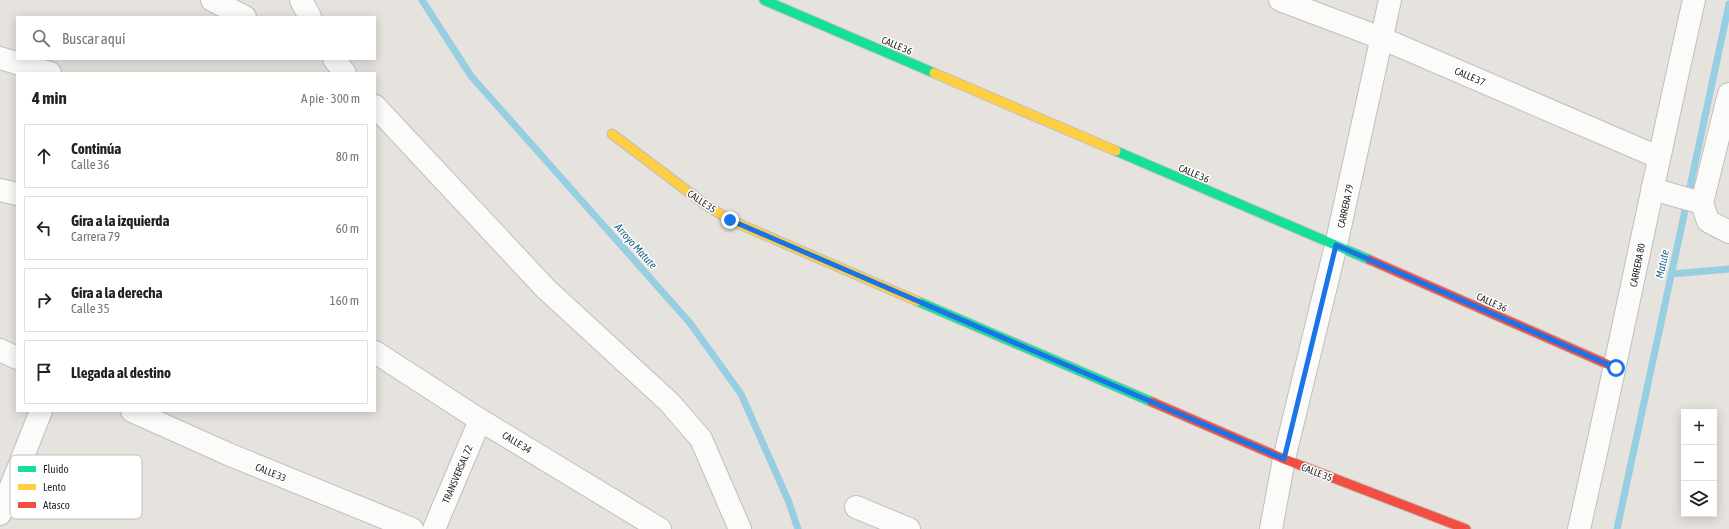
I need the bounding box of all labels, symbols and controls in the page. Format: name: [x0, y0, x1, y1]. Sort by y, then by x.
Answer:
search box: [16, 16, 376, 60]
icon: search: [30, 27, 52, 49]
text: Buscar aquí: [62, 30, 125, 47]
street label: CALLE 36: [880, 34, 914, 57]
street label: CALLE 37: [1453, 65, 1487, 88]
text: 4 min: [32, 88, 67, 108]
text: A pie · 300 m: [301, 91, 360, 106]
text: Continúa: [71, 140, 121, 157]
icon: ahead: [33, 145, 55, 167]
text: 80 m: [336, 149, 359, 164]
text: Calle 36: [71, 157, 110, 172]
street label: CALLE 36: [1177, 162, 1211, 185]
street label: CARRERA 79: [1335, 183, 1356, 229]
street label: CALLE 35: [685, 188, 718, 215]
route end: [721, 211, 739, 229]
text: Gira a la izquierda: [71, 212, 169, 229]
icon: left: [33, 217, 55, 239]
water label: Arroyo Matute: [612, 220, 659, 271]
text: 60 m: [336, 221, 359, 236]
text: Carrera 79: [71, 229, 120, 244]
street label: CARRERA 80: [1628, 242, 1647, 288]
water label: Matute: [1653, 249, 1671, 279]
text: Gira a la derecha: [71, 284, 162, 301]
icon: right: [33, 289, 55, 311]
street label: CALLE 36: [1475, 291, 1509, 314]
text: 160 m: [330, 293, 359, 308]
text: Calle 35: [71, 301, 110, 316]
route start: [1607, 359, 1625, 377]
icon: arrive: [33, 361, 55, 383]
text: Llegada al destino: [71, 364, 171, 381]
map controls: [1681, 409, 1717, 517]
button: +: [1681, 409, 1717, 445]
street label: CALLE 34: [500, 429, 534, 456]
street label: TRANSVERSAL 72: [440, 443, 475, 505]
button: −: [1681, 445, 1717, 481]
legend: [10, 455, 142, 519]
street label: CALLE 33: [254, 461, 288, 484]
street label: CALLE 35: [1300, 462, 1334, 483]
text: Fluido: [43, 463, 69, 475]
text: Lento: [43, 481, 66, 493]
button: layers: [1681, 481, 1717, 517]
text: Atasco: [43, 499, 70, 511]

